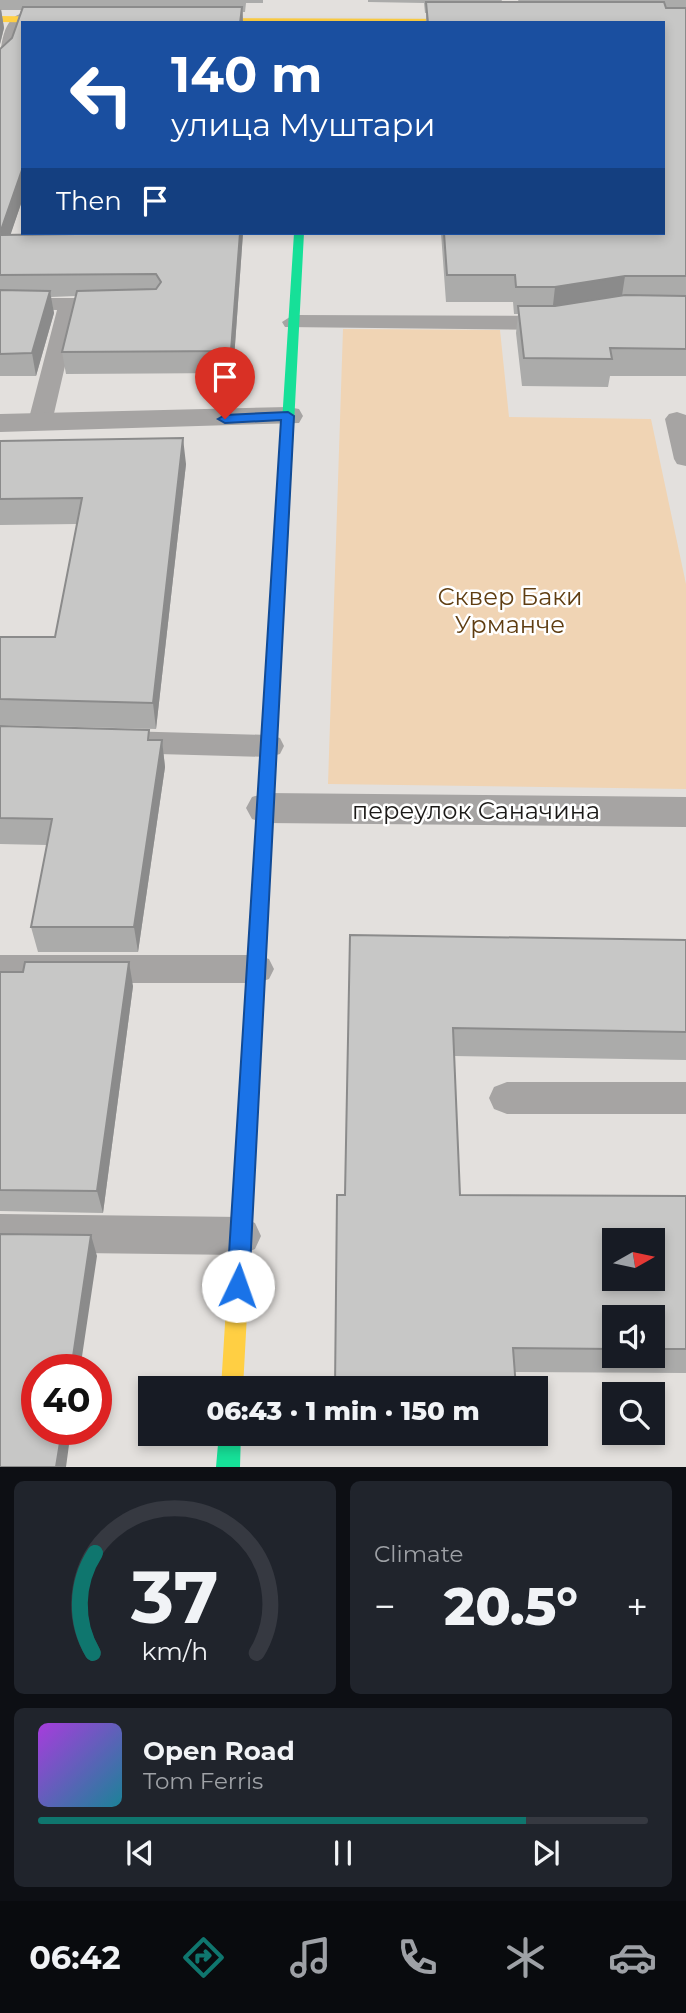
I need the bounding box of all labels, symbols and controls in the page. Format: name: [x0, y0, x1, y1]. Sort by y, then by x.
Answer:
text: 140 m: [171, 45, 323, 104]
icon: left: [56, 49, 147, 140]
text: улица Муштари: [171, 105, 435, 144]
icon: arrive: [136, 182, 174, 220]
text: Then: [56, 185, 122, 217]
pin: [195, 347, 255, 419]
icon: arrive: [206, 358, 244, 396]
park label: Сквер Баки Урманче: [437, 582, 583, 639]
street label: переулок Саначина: [352, 796, 600, 825]
north arrow: [602, 1228, 665, 1292]
map controls: [602, 1228, 665, 1445]
position arrow: [201, 1249, 275, 1323]
button: sound: [602, 1305, 665, 1368]
speed limit sign: 40: [21, 1354, 112, 1445]
button: search: [602, 1382, 665, 1445]
text: 06:43 · 1 min · 150 m: [206, 1395, 480, 1427]
text: Climate: [374, 1540, 463, 1568]
text: 37: [130, 1554, 219, 1642]
text: 20.5°: [444, 1575, 578, 1638]
text: −: [374, 1583, 396, 1630]
text: +: [626, 1583, 648, 1630]
text: km/h: [142, 1636, 208, 1666]
text: Open Road: [143, 1735, 295, 1767]
text: Tom Ferris: [143, 1767, 263, 1795]
icon: previous: [121, 1834, 159, 1872]
icon: pause: [324, 1834, 362, 1872]
icon: next: [527, 1834, 565, 1872]
icon: directions: [179, 1933, 228, 1982]
icon: music: [286, 1933, 335, 1982]
icon: phone: [393, 1933, 442, 1982]
icon: climate: [501, 1933, 550, 1982]
icon: car: [608, 1933, 657, 1982]
text: 06:42: [29, 1938, 121, 1977]

